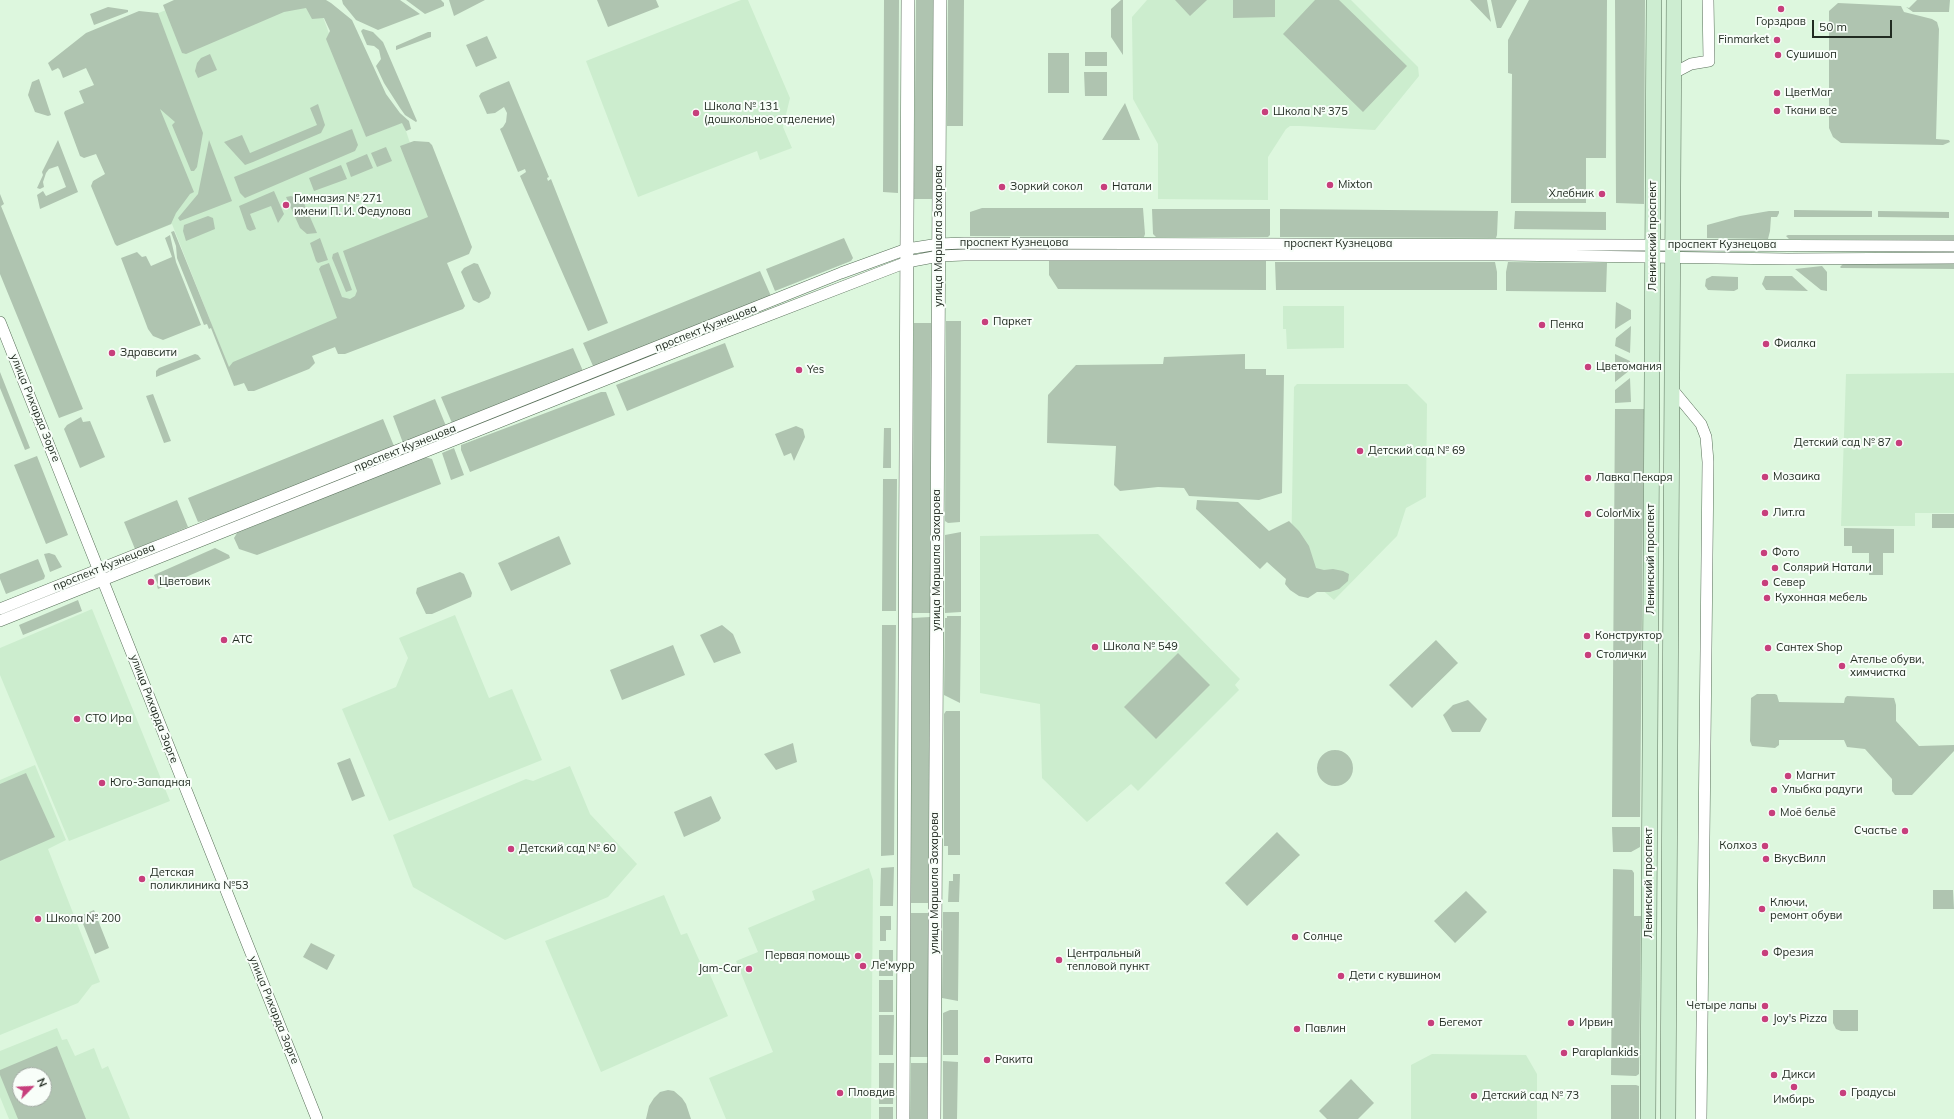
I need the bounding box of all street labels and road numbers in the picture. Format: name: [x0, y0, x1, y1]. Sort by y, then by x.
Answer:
street label: улица Маршала Захарова: [932, 165, 946, 307]
street label: Ленинский проспект: [1646, 181, 1660, 291]
street label: проспект Кузнецова: [960, 236, 1068, 250]
street label: проспект Кузнецова: [1284, 237, 1392, 251]
street label: проспект Кузнецова: [1668, 238, 1776, 252]
street label: проспект Кузнецова: [653, 302, 759, 354]
street label: улица Рихарда Зорге: [7, 352, 63, 464]
street label: проспект Кузнецова: [352, 422, 458, 474]
street label: улица Маршала Захарова: [930, 489, 944, 631]
street label: Ленинский проспект: [1644, 504, 1658, 614]
street label: проспект Кузнецова: [51, 541, 157, 593]
street label: улица Рихарда Зорге: [127, 653, 181, 765]
street label: улица Маршала Захарова: [928, 812, 942, 954]
street label: Ленинский проспект: [1642, 828, 1656, 938]
street label: улица Рихарда Зорге: [246, 954, 302, 1066]

